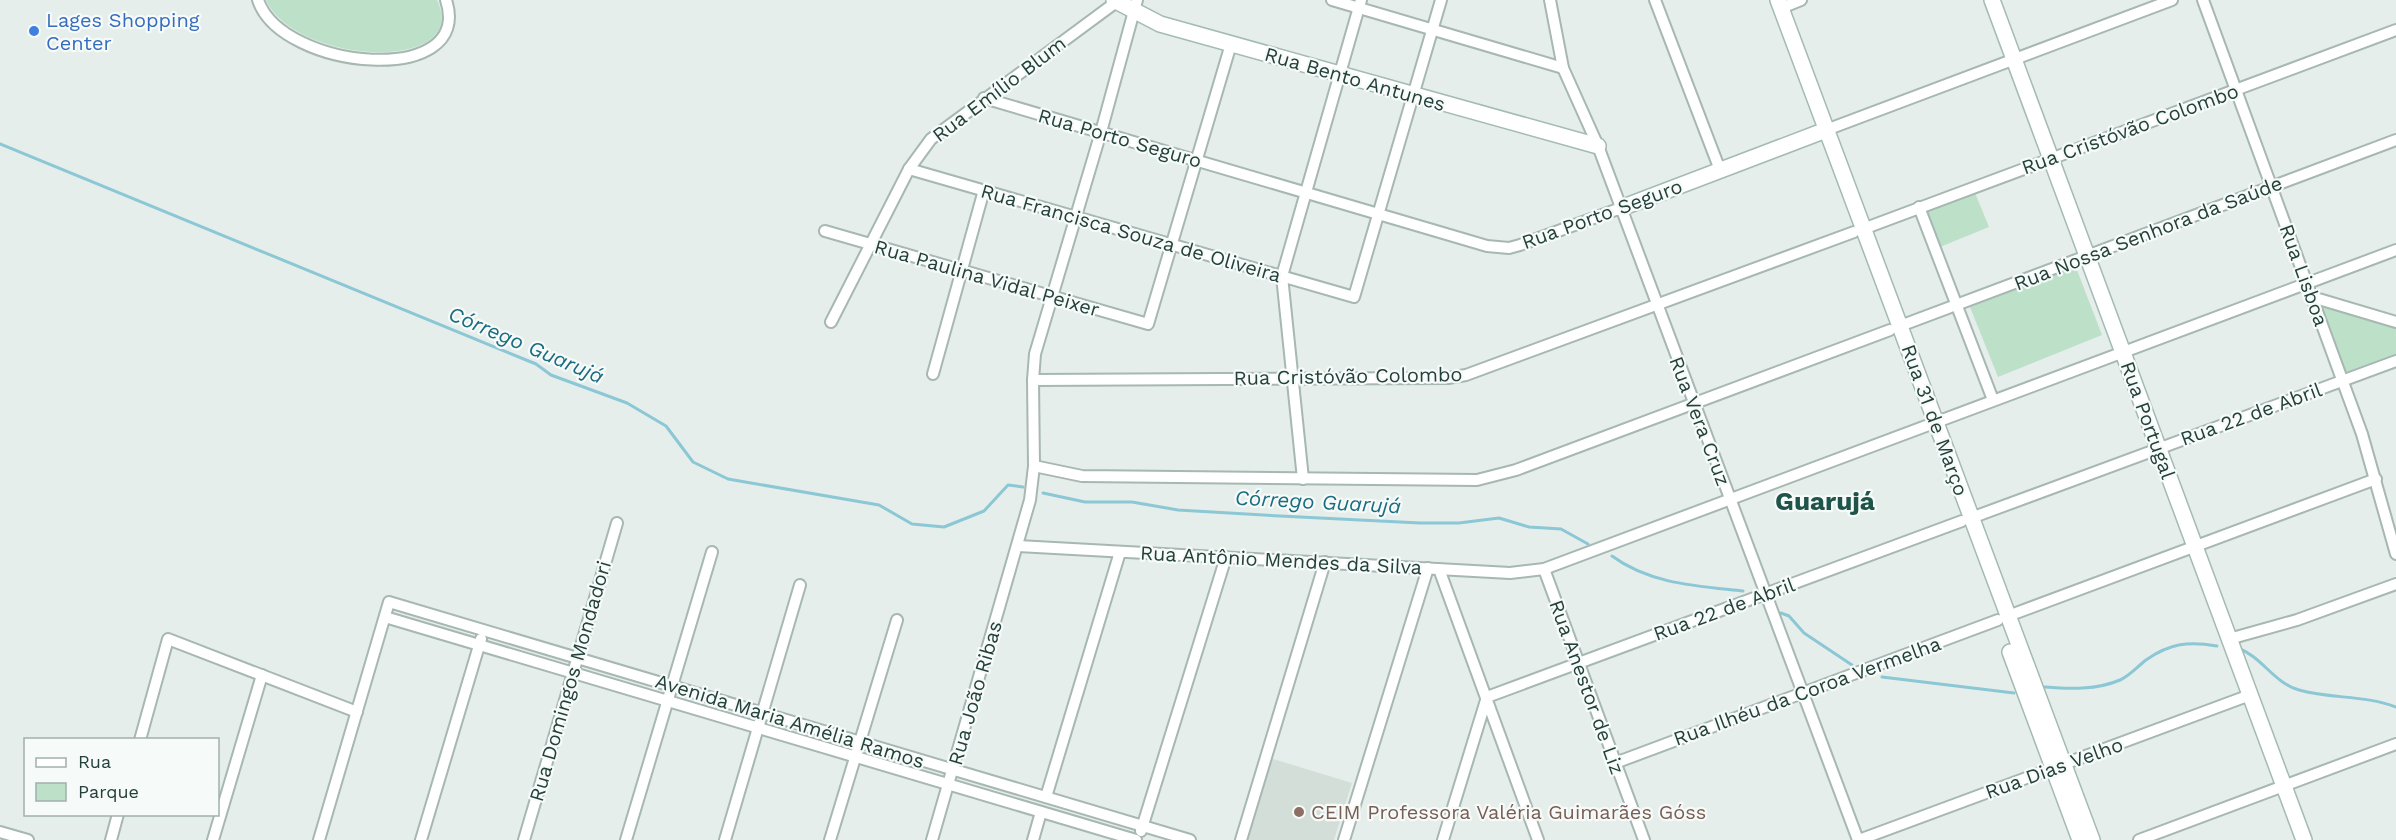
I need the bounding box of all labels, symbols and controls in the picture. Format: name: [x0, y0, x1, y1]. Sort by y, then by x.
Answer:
place label: Lages Shopping Center: [46, 8, 200, 55]
marker: Lages Shopping Center: [27, 24, 41, 38]
street label: Rua Emílio Blum: [927, 31, 1071, 147]
street label: Rua Bento Antunes: [1262, 42, 1448, 116]
street label: Rua Cristóvão Colombo: [2018, 79, 2242, 179]
street label: Rua Porto Seguro: [1035, 103, 1205, 173]
street label: Rua Nossa Senhora da Saúde: [2010, 171, 2286, 295]
street label: Rua Porto Seguro: [1518, 174, 1686, 254]
street label: Rua Francisca Souza de Oliveira: [978, 179, 1284, 287]
street label: Rua Lisboa: [2274, 221, 2334, 329]
street label: Rua Paulina Vidal Peixer: [872, 234, 1102, 322]
water label: Córrego Guarujá: [445, 301, 608, 389]
street label: Rua 31 de Março: [1896, 341, 1974, 499]
street label: Rua Vera Cruz: [1664, 353, 1736, 489]
street label: Rua Portugal: [2116, 358, 2180, 482]
street label: Rua Cristóvão Colombo: [1233, 362, 1463, 390]
street label: Rua 22 de Abril: [2177, 377, 2325, 451]
water label: Córrego Guarujá: [1234, 485, 1402, 518]
district label: Guarujá: [1775, 486, 1875, 516]
street label: Rua Antônio Mendes da Silva: [1139, 541, 1423, 579]
street label: Rua Domingos Mondadori: [524, 558, 616, 804]
street label: Rua 22 de Abril: [1650, 572, 1798, 646]
street label: Rua Anestor de Liz: [1544, 597, 1630, 777]
street label: Rua João Ribas: [943, 618, 1007, 768]
street label: Rua Ilhéu da Coroa Vermelha: [1670, 631, 1944, 751]
street label: Avenida Maria Amélia Ramos: [653, 669, 927, 773]
street label: Rua Dias Velho: [1982, 732, 2126, 804]
legend: [24, 738, 219, 816]
text: Rua: [78, 751, 111, 772]
text: Parque: [78, 781, 139, 802]
place label: CEIM Professora Valéria Guimarães Góss: [1311, 800, 1706, 824]
marker: CEIM Professora Valéria Guimarães Góss: [1292, 805, 1306, 819]

